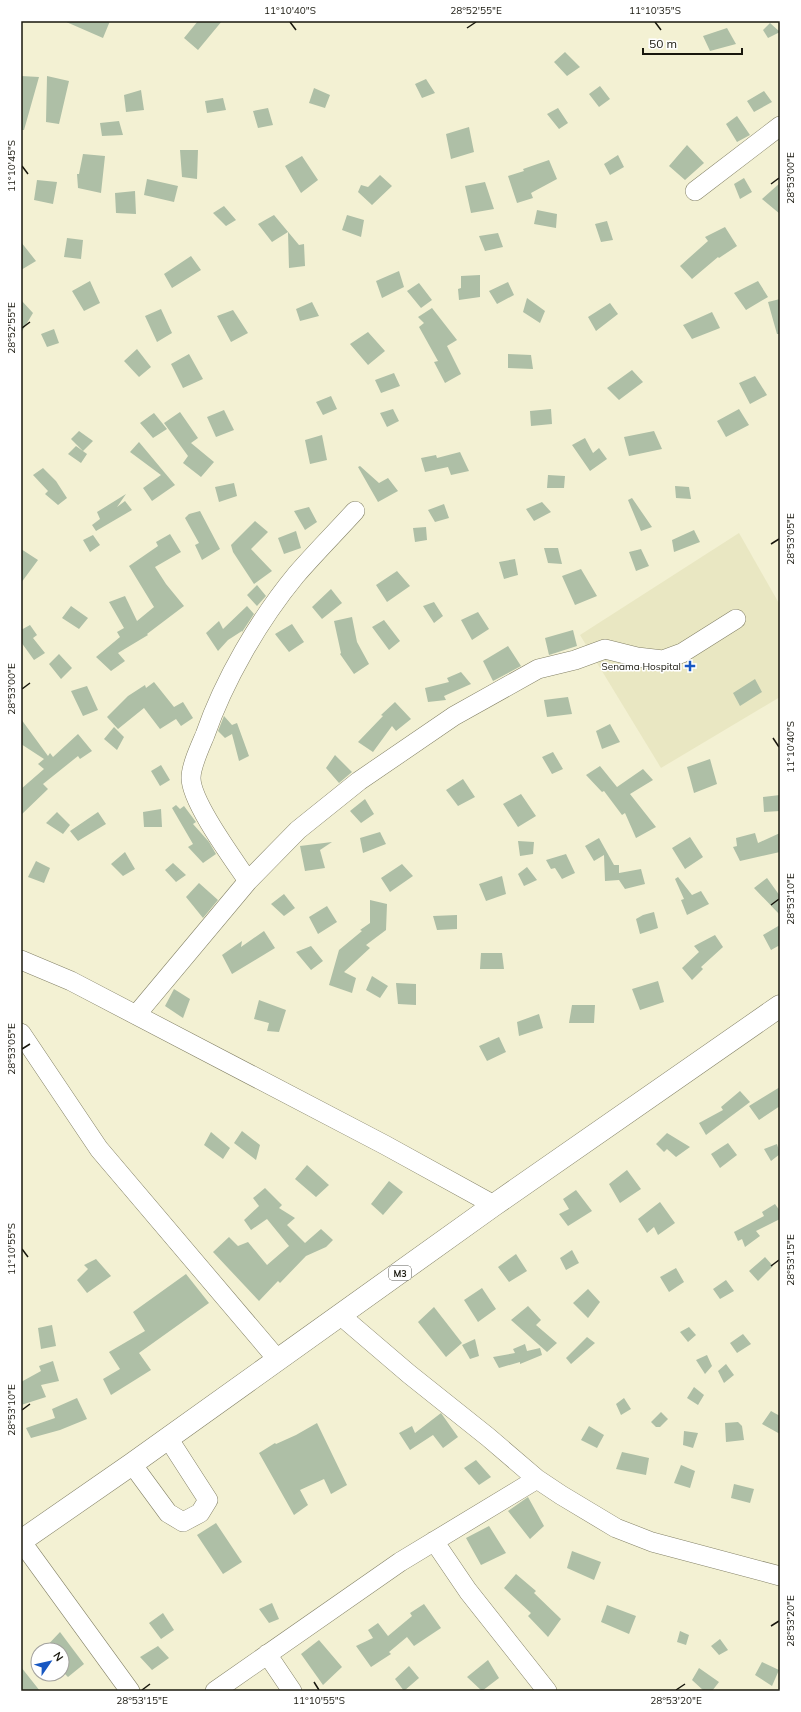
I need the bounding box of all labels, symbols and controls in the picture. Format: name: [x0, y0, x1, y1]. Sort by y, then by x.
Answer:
text: 11°10'40"S: [264, 4, 316, 17]
text: 28°52'55"E: [450, 4, 502, 17]
text: 11°10'35"S: [629, 4, 681, 17]
scale bar: [643, 30, 742, 56]
text: 50 m: [649, 36, 677, 51]
text: 11°10'45"S: [5, 140, 18, 192]
text: 28°53'00"E: [784, 152, 797, 204]
text: 28°52'55"E: [5, 302, 18, 354]
text: 28°53'05"E: [784, 513, 797, 565]
place label: Senama Hospital: [601, 660, 681, 673]
marker: Senama Hospital: [684, 660, 696, 672]
text: 28°53'00"E: [5, 663, 18, 715]
text: 11°10'40"S: [784, 721, 797, 773]
text: 28°53'10"E: [784, 873, 797, 925]
text: 28°53'05"E: [5, 1023, 18, 1075]
text: 11°10'55"S: [5, 1223, 18, 1275]
text: 28°53'15"E: [784, 1234, 797, 1286]
road number: M3: [389, 1266, 411, 1280]
text: 28°53'10"E: [5, 1384, 18, 1436]
text: 28°53'20"E: [784, 1595, 797, 1647]
north arrow: [30, 1642, 70, 1682]
text: N: [50, 1649, 66, 1664]
text: 28°53'15"E: [116, 1694, 168, 1707]
text: 11°10'55"S: [293, 1694, 345, 1707]
text: 28°53'20"E: [650, 1694, 702, 1707]

